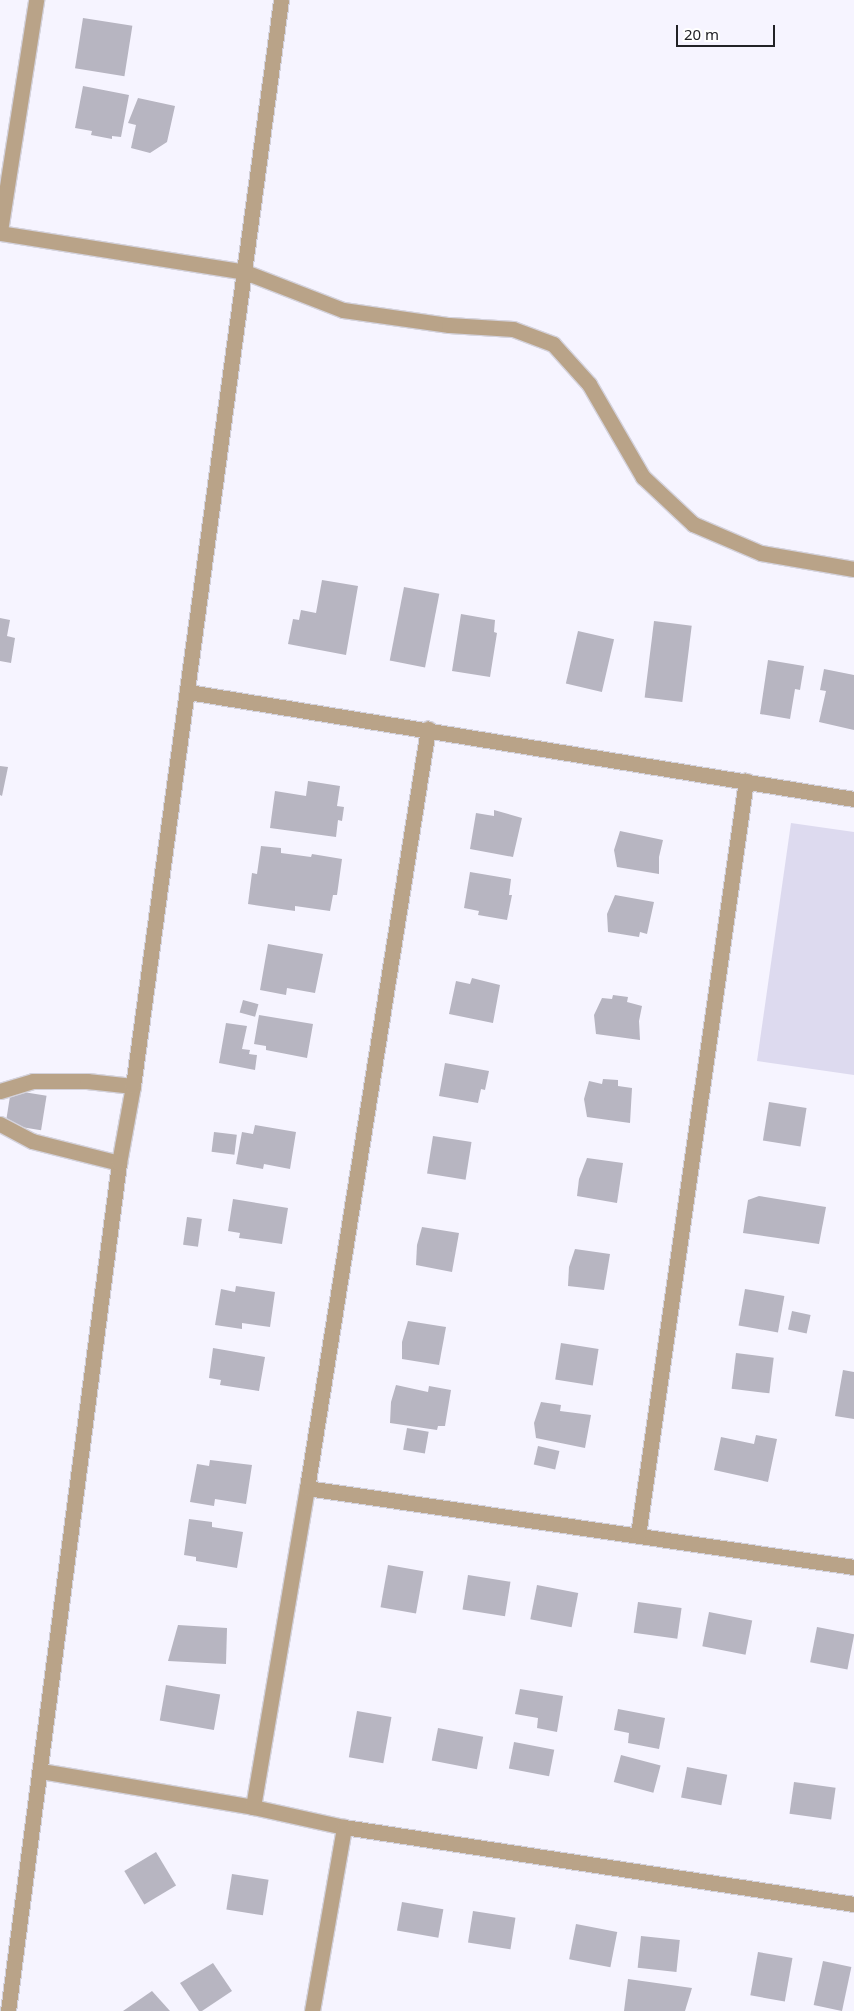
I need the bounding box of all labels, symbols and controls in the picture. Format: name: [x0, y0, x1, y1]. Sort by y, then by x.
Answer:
scale bar: [679, 15, 778, 47]
text: 20 m: [684, 24, 719, 44]

